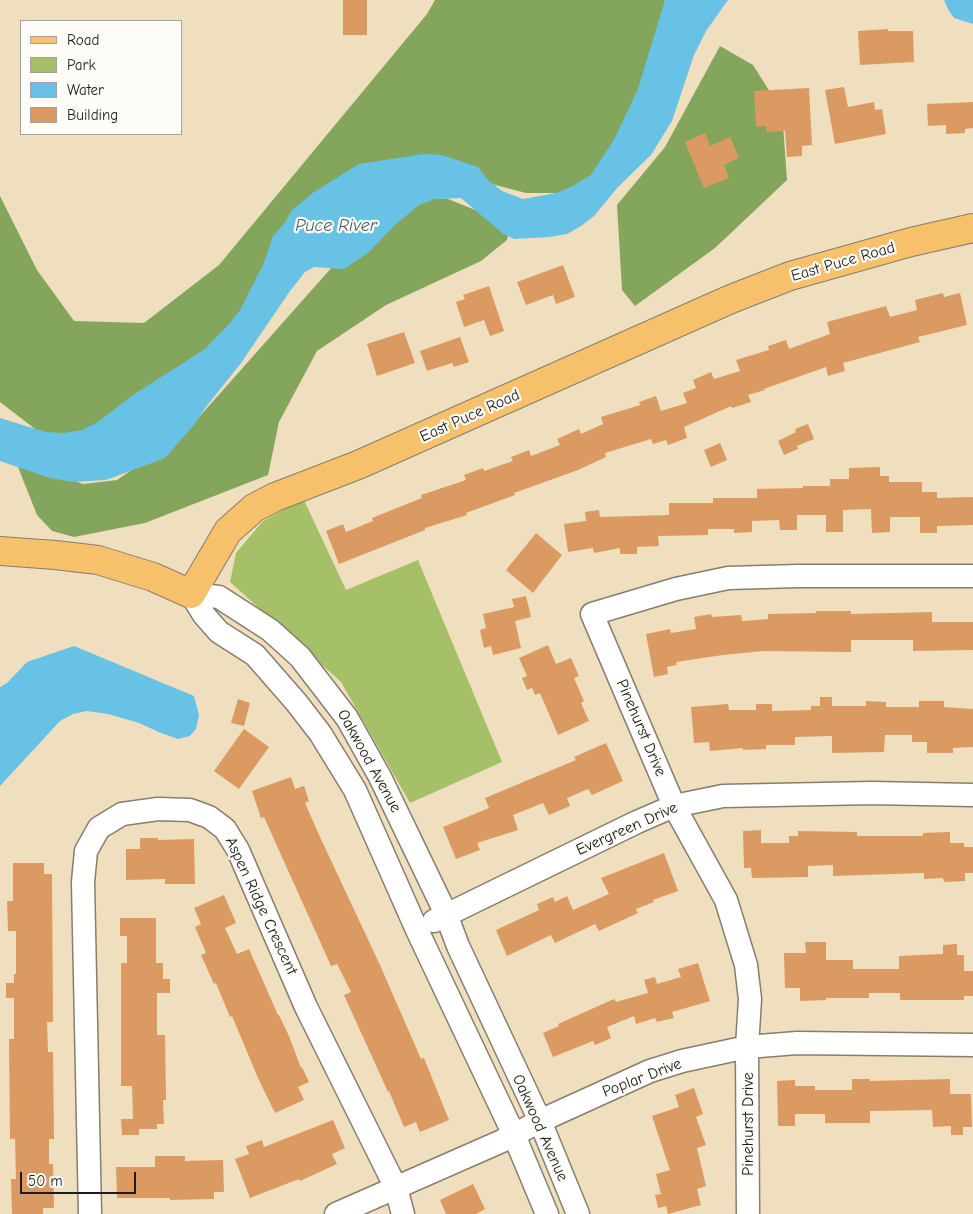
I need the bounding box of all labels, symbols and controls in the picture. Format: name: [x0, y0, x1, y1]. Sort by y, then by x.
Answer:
legend: [20, 20, 182, 135]
text: Road: [67, 31, 99, 49]
text: Park: [67, 56, 96, 74]
text: Water: [67, 81, 104, 99]
text: Building: [67, 106, 118, 124]
water label: Puce River: [295, 215, 377, 237]
street label: East Puce Road: [789, 238, 897, 286]
street label: East Puce Road: [417, 385, 523, 447]
street label: Pinehurst Drive: [612, 677, 670, 779]
street label: Oakwood Avenue: [333, 706, 405, 816]
street label: Evergreen Drive: [573, 798, 681, 860]
street label: Aspen Ridge Crescent: [221, 834, 301, 978]
street label: Poplar Drive: [600, 1054, 684, 1102]
street label: Oakwood Avenue: [508, 1072, 572, 1184]
street label: Pinehurst Drive: [738, 1072, 758, 1176]
scale bar: [22, 1162, 139, 1194]
text: 50 m: [28, 1172, 63, 1190]

